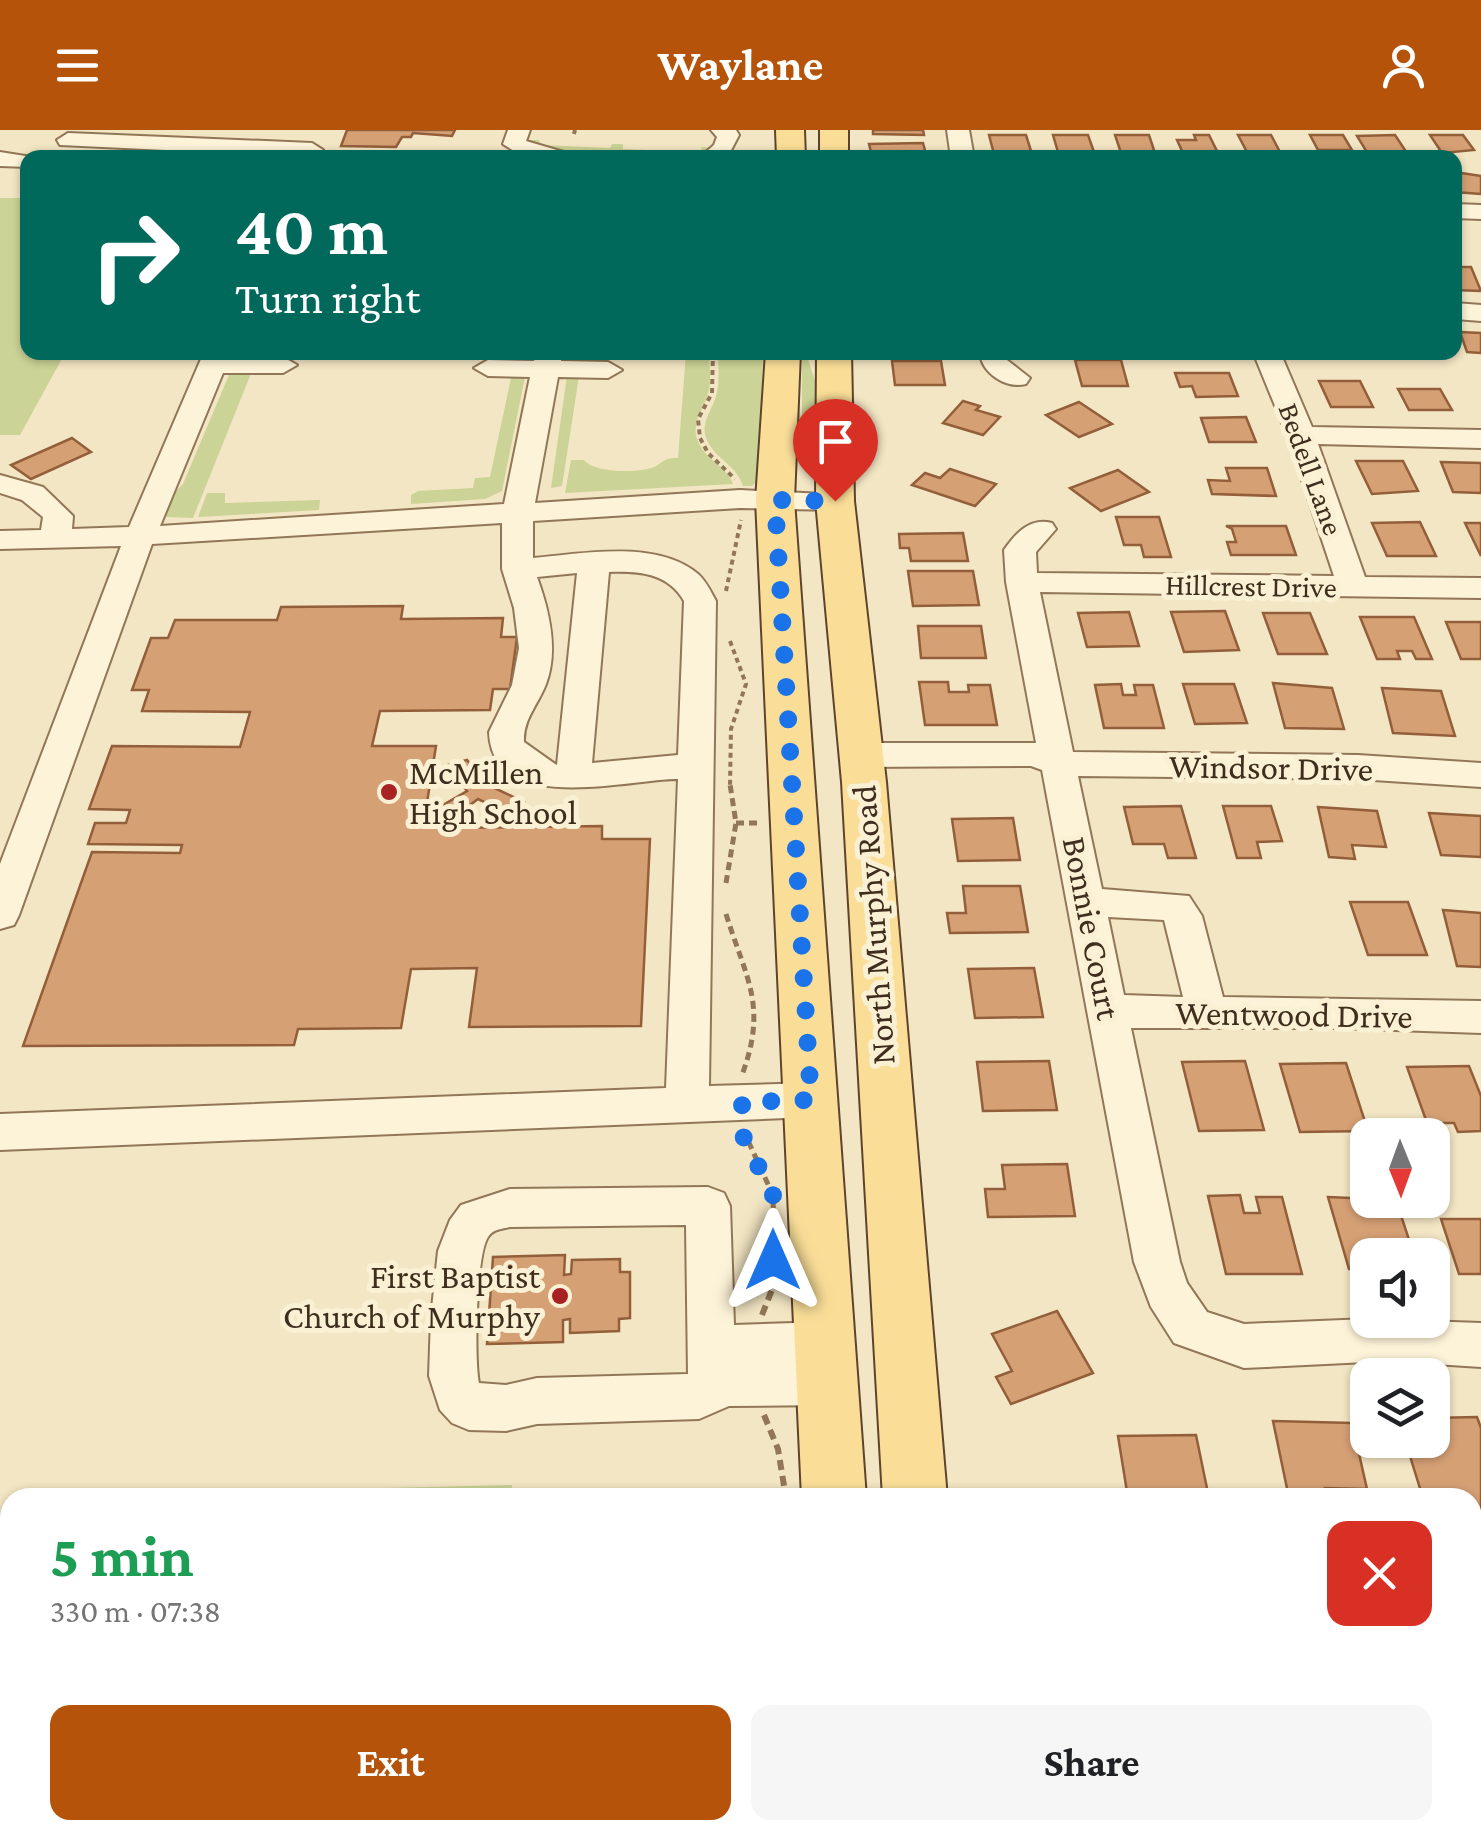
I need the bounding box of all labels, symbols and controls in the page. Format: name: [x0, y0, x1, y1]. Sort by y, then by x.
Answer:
icon: menu: [50, 38, 105, 93]
icon: person: [1376, 38, 1431, 93]
text: Waylane: [657, 40, 824, 90]
icon: right: [70, 190, 200, 320]
text: 40 m: [235, 191, 388, 269]
text: Turn right: [235, 273, 420, 323]
street label: Bedell Lane: [1272, 398, 1351, 539]
pin: [793, 399, 878, 502]
icon: arrive: [808, 414, 863, 469]
street label: Hillcrest Drive: [1165, 568, 1337, 603]
street label: Windsor Drive: [1169, 746, 1373, 789]
place label: McMillen High School: [409, 753, 577, 832]
marker: McMillen High School: [378, 781, 400, 803]
street label: North Murphy Road: [844, 784, 903, 1066]
street label: Bonnie Court: [1055, 833, 1128, 1023]
street label: Wentwood Drive: [1175, 993, 1413, 1036]
north arrow: [1350, 1118, 1450, 1218]
map controls: [1350, 1118, 1450, 1458]
position arrow: [721, 1208, 825, 1312]
button: sound: [1350, 1238, 1450, 1338]
place label: First Baptist Church of Murphy: [283, 1257, 541, 1336]
marker: First Baptist Church of Murphy: [549, 1285, 571, 1307]
button: layers: [1350, 1358, 1450, 1458]
button: close: [1327, 1521, 1432, 1626]
text: 5 min: [50, 1522, 194, 1589]
text: 330 m · 07:38: [50, 1593, 221, 1629]
button: Exit: [50, 1705, 731, 1820]
button: Share: [751, 1705, 1432, 1820]

